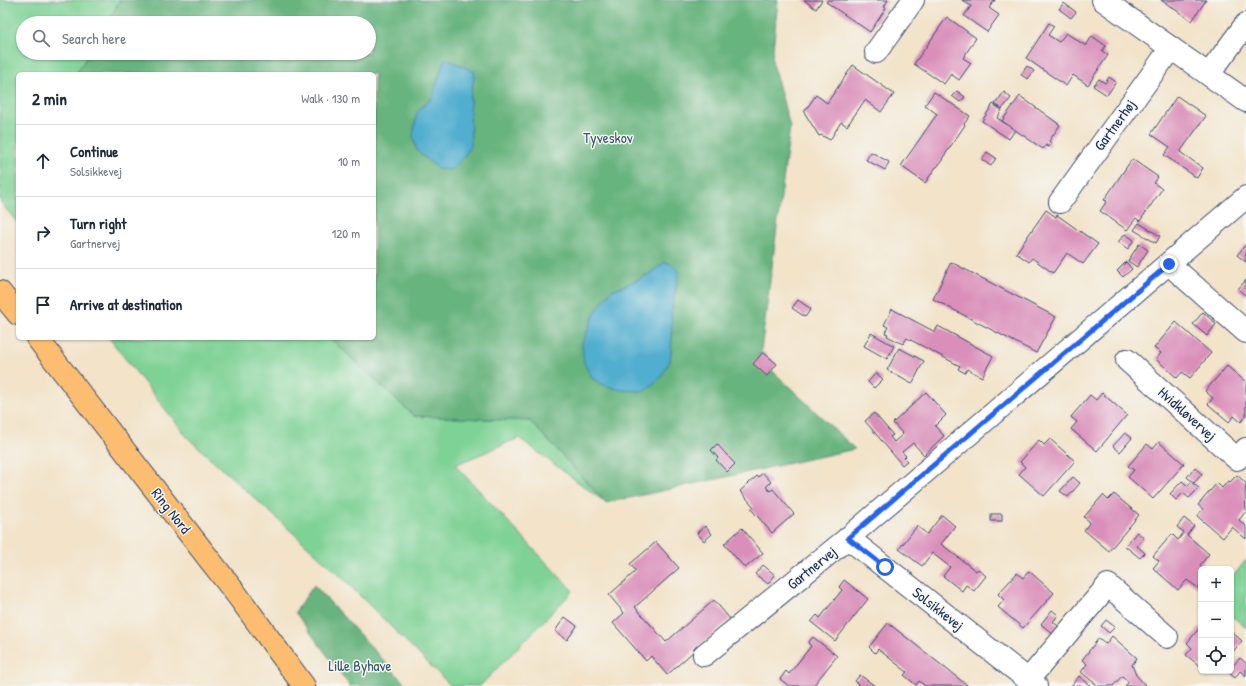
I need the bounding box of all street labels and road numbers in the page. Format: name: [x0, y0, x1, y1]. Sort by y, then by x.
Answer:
street label: Gartnerhøj: [1089, 95, 1140, 155]
street label: Hvidkløvervej: [1154, 382, 1221, 446]
street label: Ring Nord: [147, 483, 196, 538]
street label: Gartnervej: [783, 541, 841, 594]
street label: Solsikkevej: [908, 582, 968, 635]

